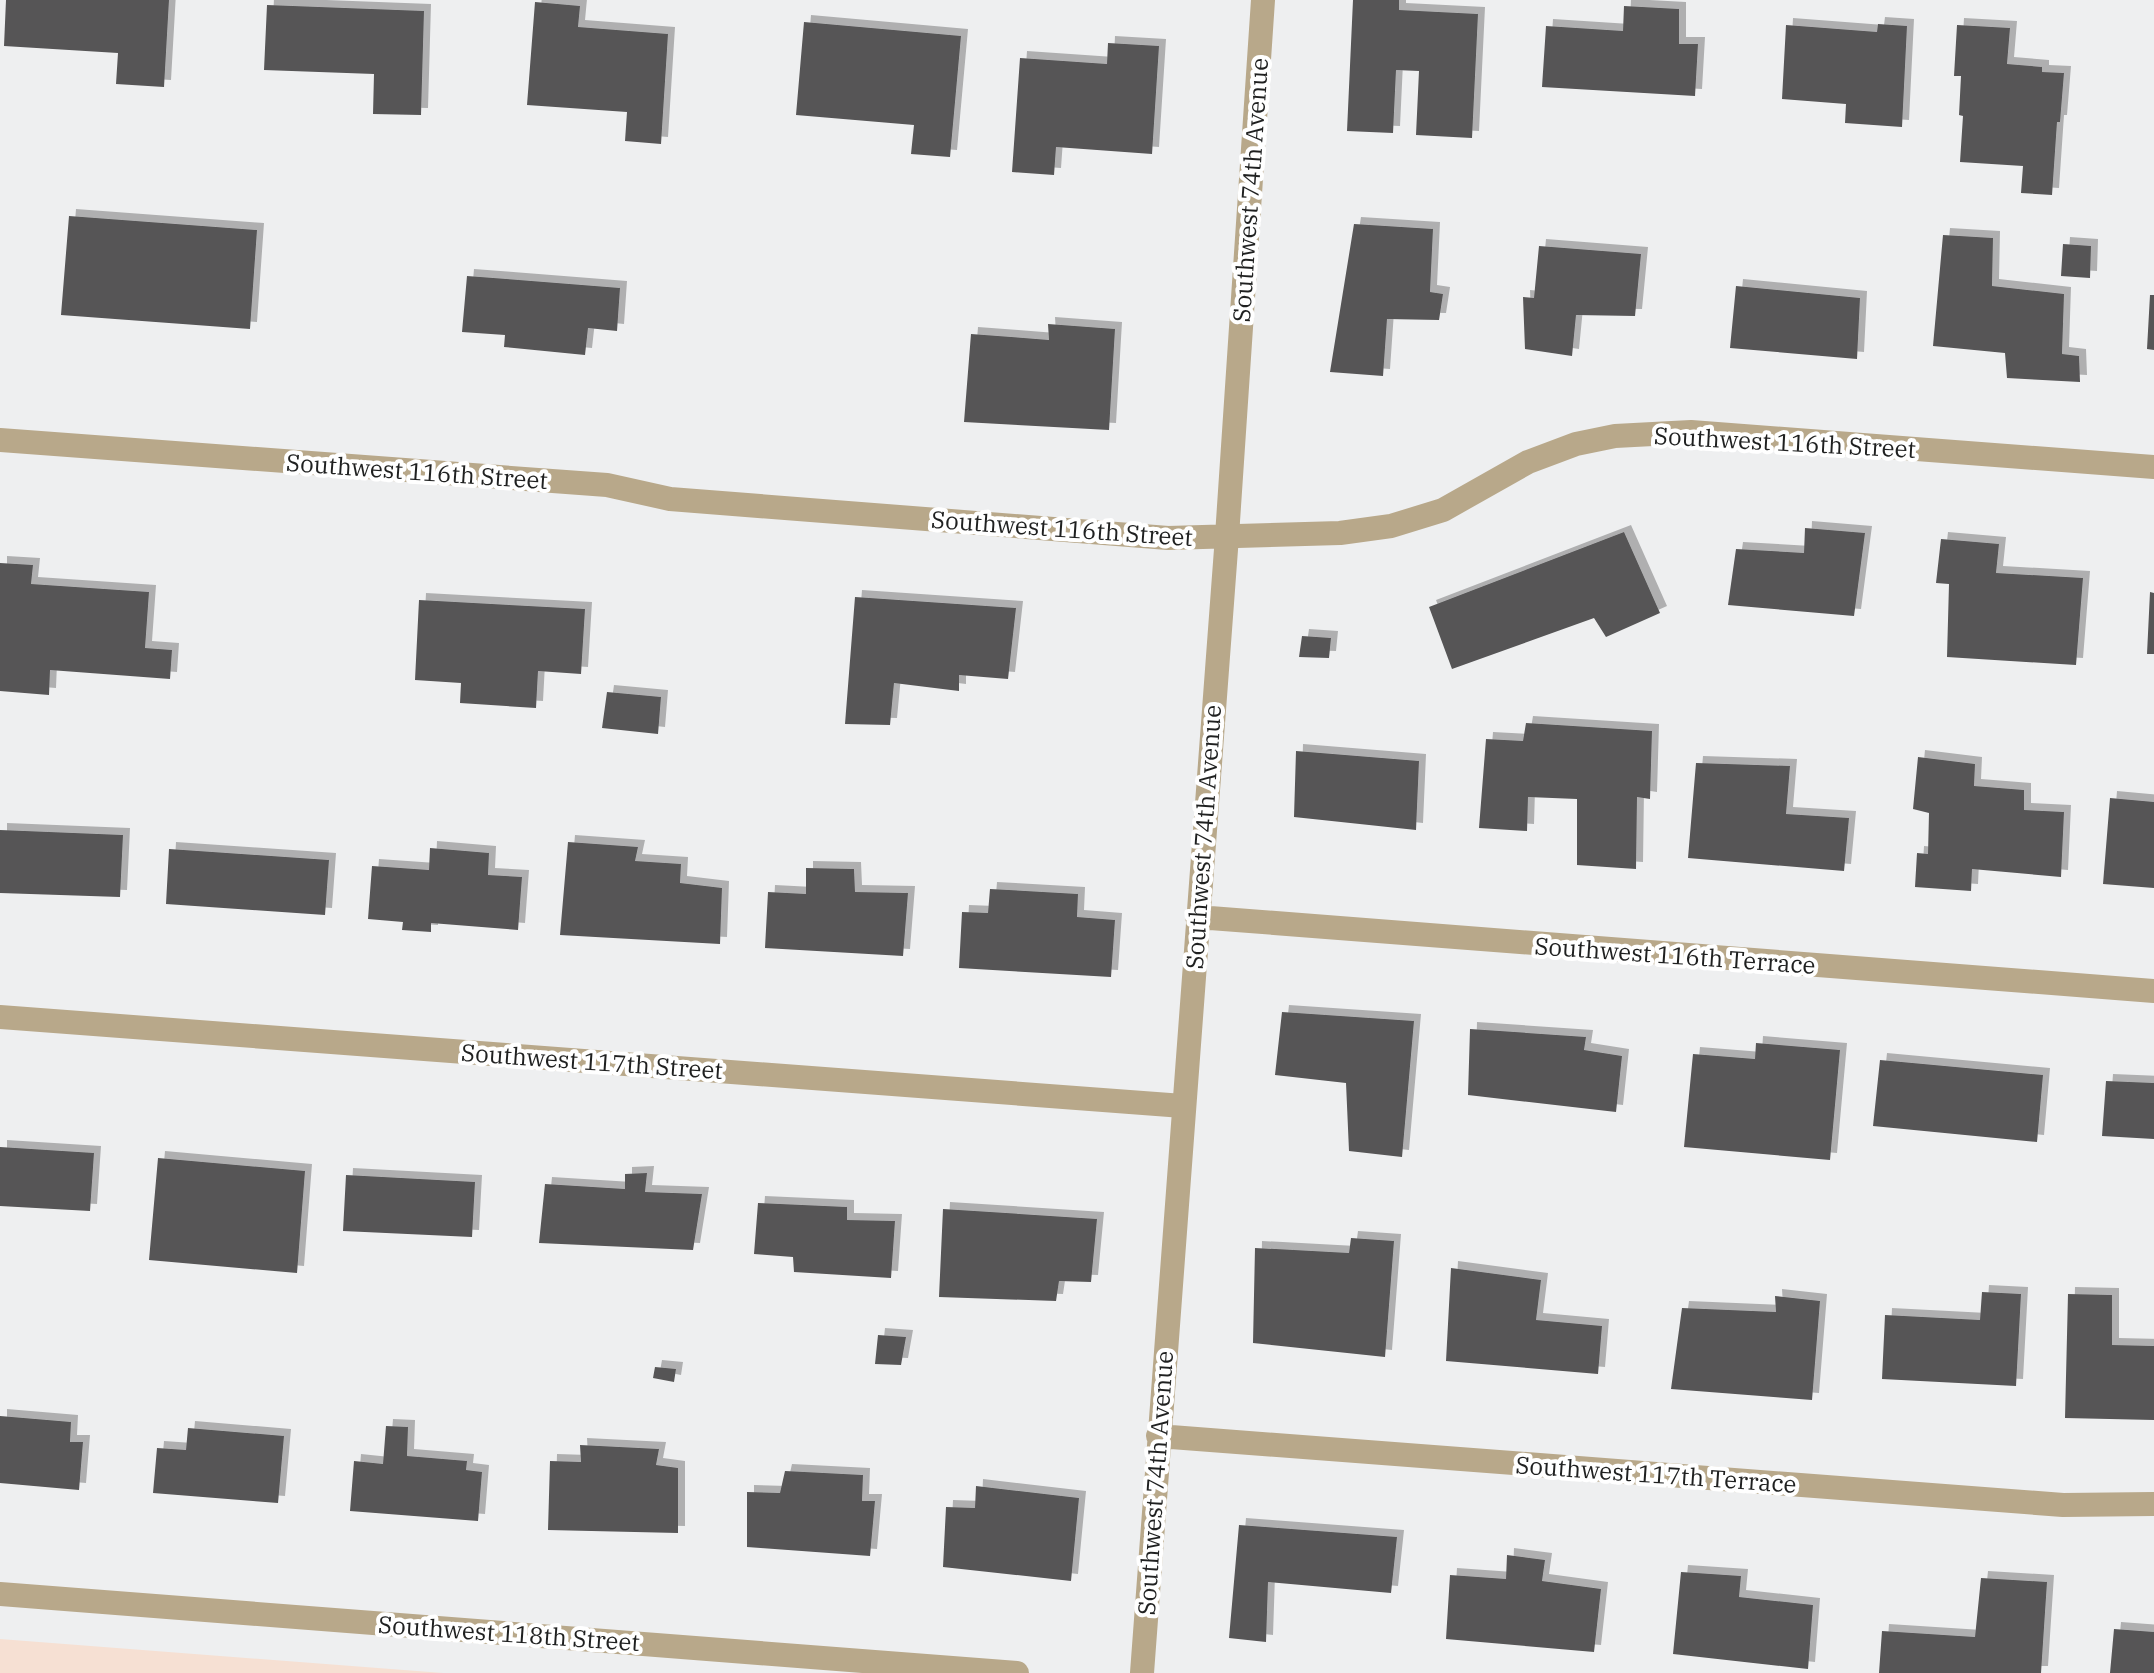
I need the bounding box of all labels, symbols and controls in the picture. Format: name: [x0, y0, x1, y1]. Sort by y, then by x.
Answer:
street label: Southwest 74th Avenue: [1225, 57, 1275, 323]
street label: Southwest 116th Street: [1653, 419, 1917, 465]
street label: Southwest 116th Street: [285, 446, 549, 496]
street label: Southwest 116th Street: [930, 503, 1194, 553]
street label: Southwest 74th Avenue: [1178, 704, 1228, 970]
street label: Southwest 116th Terrace: [1533, 929, 1817, 981]
street label: Southwest 117th Street: [460, 1036, 724, 1086]
street label: Southwest 74th Avenue: [1130, 1350, 1180, 1616]
street label: Southwest 117th Terrace: [1514, 1448, 1798, 1500]
street label: Southwest 118th Street: [377, 1608, 641, 1658]

